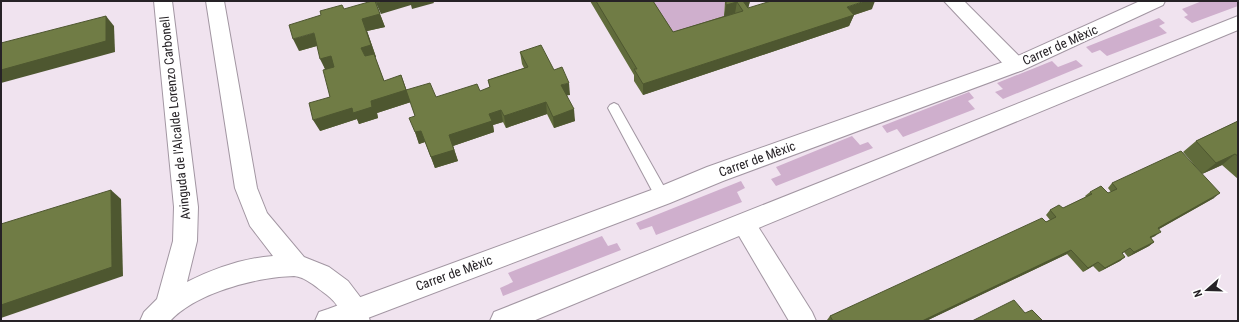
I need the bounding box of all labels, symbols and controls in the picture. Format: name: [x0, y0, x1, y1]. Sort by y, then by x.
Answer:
street label: Avinguda de l'Alcalde Lorenzo Carbonell: [157, 16, 193, 220]
street label: Carrer de Mèxic: [1020, 22, 1100, 68]
street label: Carrer de Mèxic: [717, 138, 797, 180]
street label: Carrer de Mèxic: [414, 252, 494, 294]
north arrow: [1187, 270, 1227, 310]
text: N: [1191, 288, 1205, 299]

